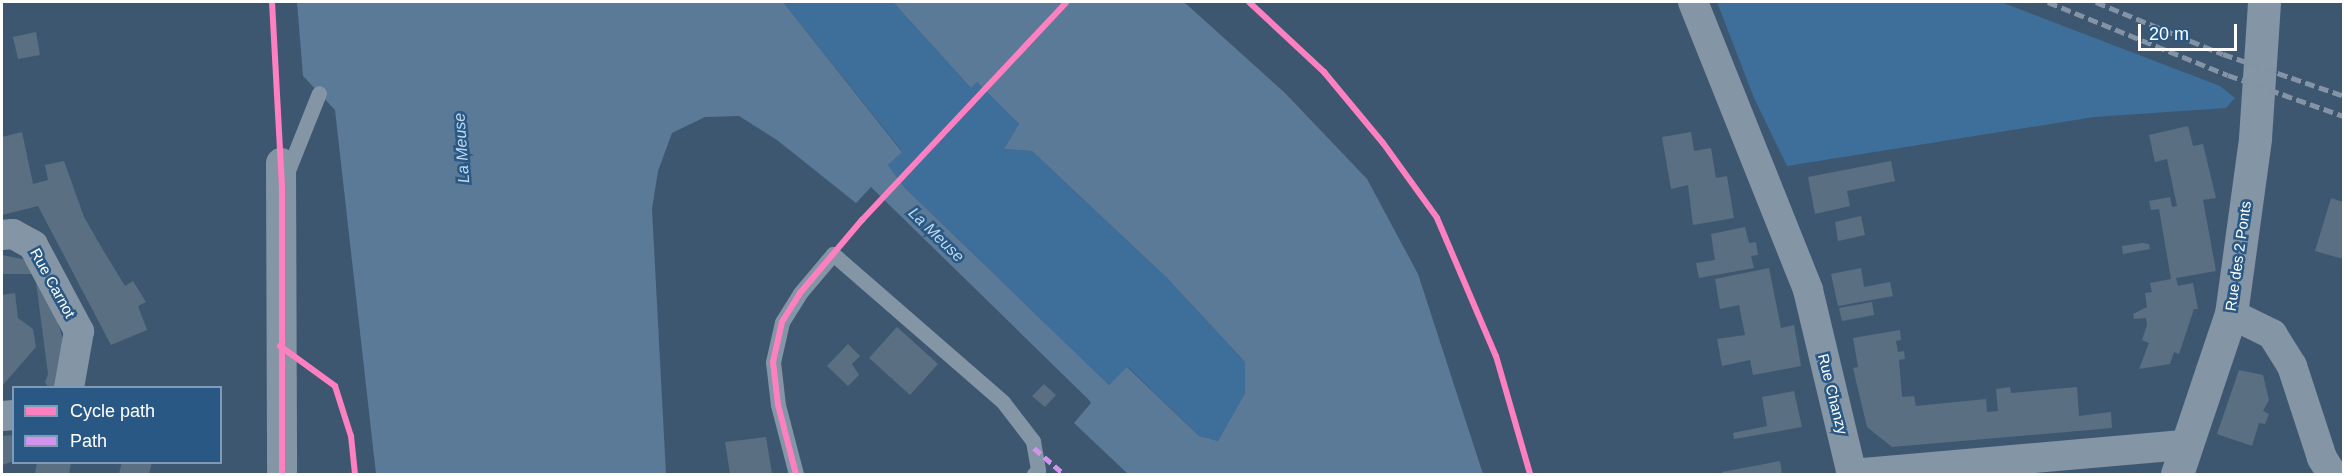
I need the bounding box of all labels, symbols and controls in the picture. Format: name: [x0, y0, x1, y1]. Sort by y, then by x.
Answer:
scale bar: [2141, 12, 2240, 50]
text: 20 m: [2149, 24, 2189, 44]
water label: La Meuse: [450, 112, 474, 184]
street label: Rue des 2 Ponts: [2221, 200, 2255, 312]
water label: La Meuse: [904, 204, 968, 266]
street label: Rue Carnot: [27, 245, 79, 321]
street label: Rue Chanzy: [1814, 352, 1852, 436]
legend: [12, 386, 222, 464]
text: Cycle path: [70, 401, 155, 421]
text: Path: [70, 431, 107, 451]

